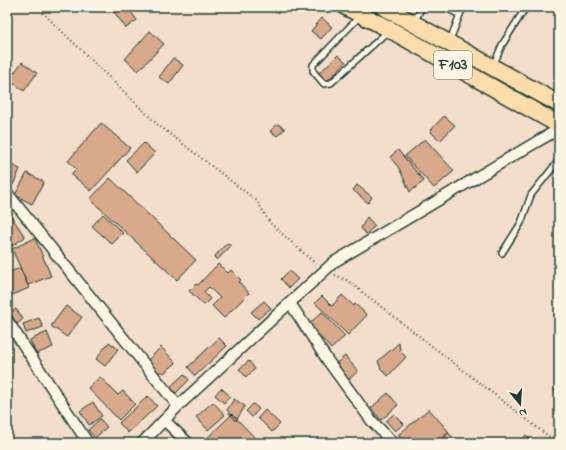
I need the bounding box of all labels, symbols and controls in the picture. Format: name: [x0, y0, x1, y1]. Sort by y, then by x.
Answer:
road number: F103: [434, 51, 472, 79]
north arrow: [500, 384, 540, 424]
text: N: [517, 404, 529, 421]

